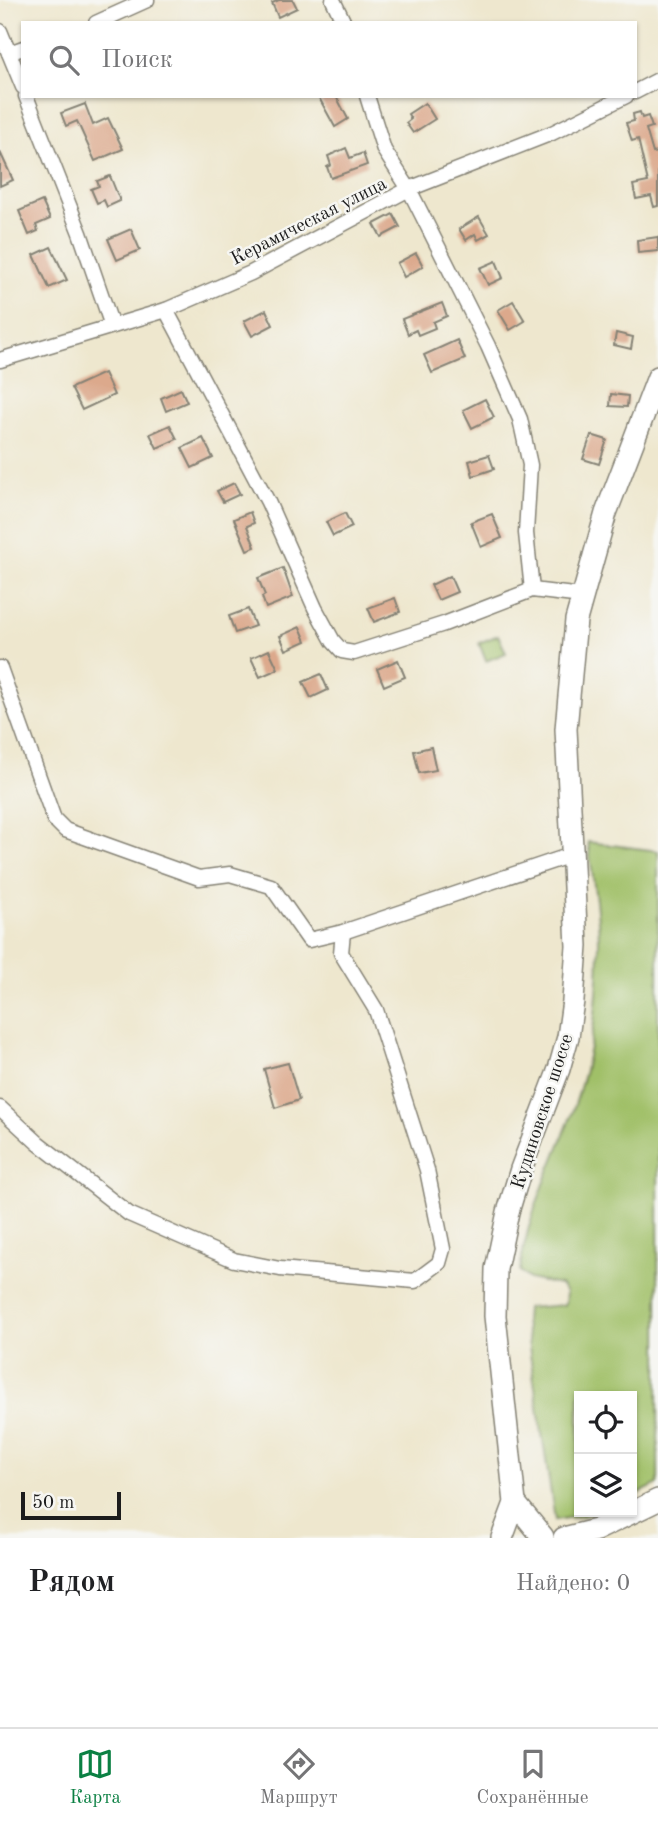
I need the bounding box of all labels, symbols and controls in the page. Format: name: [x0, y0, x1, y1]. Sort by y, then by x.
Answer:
search box: [21, 21, 637, 98]
icon: search: [45, 41, 83, 79]
text: Поиск: [101, 47, 173, 73]
street label: Керамическая улица: [228, 174, 391, 270]
street label: Кудиновское шоссе: [509, 1032, 577, 1192]
map controls: [574, 1391, 637, 1517]
button: locate: [574, 1391, 637, 1454]
button: layers: [574, 1454, 637, 1517]
scale bar: [21, 1489, 121, 1521]
text: 50 m: [32, 1494, 74, 1513]
text: Рядом: [28, 1568, 115, 1598]
text: Найдено: 0: [516, 1572, 630, 1595]
tab: Карта: [69, 1745, 121, 1810]
tab: Маршрут: [260, 1745, 338, 1810]
tab: Сохранённые: [477, 1745, 589, 1810]

